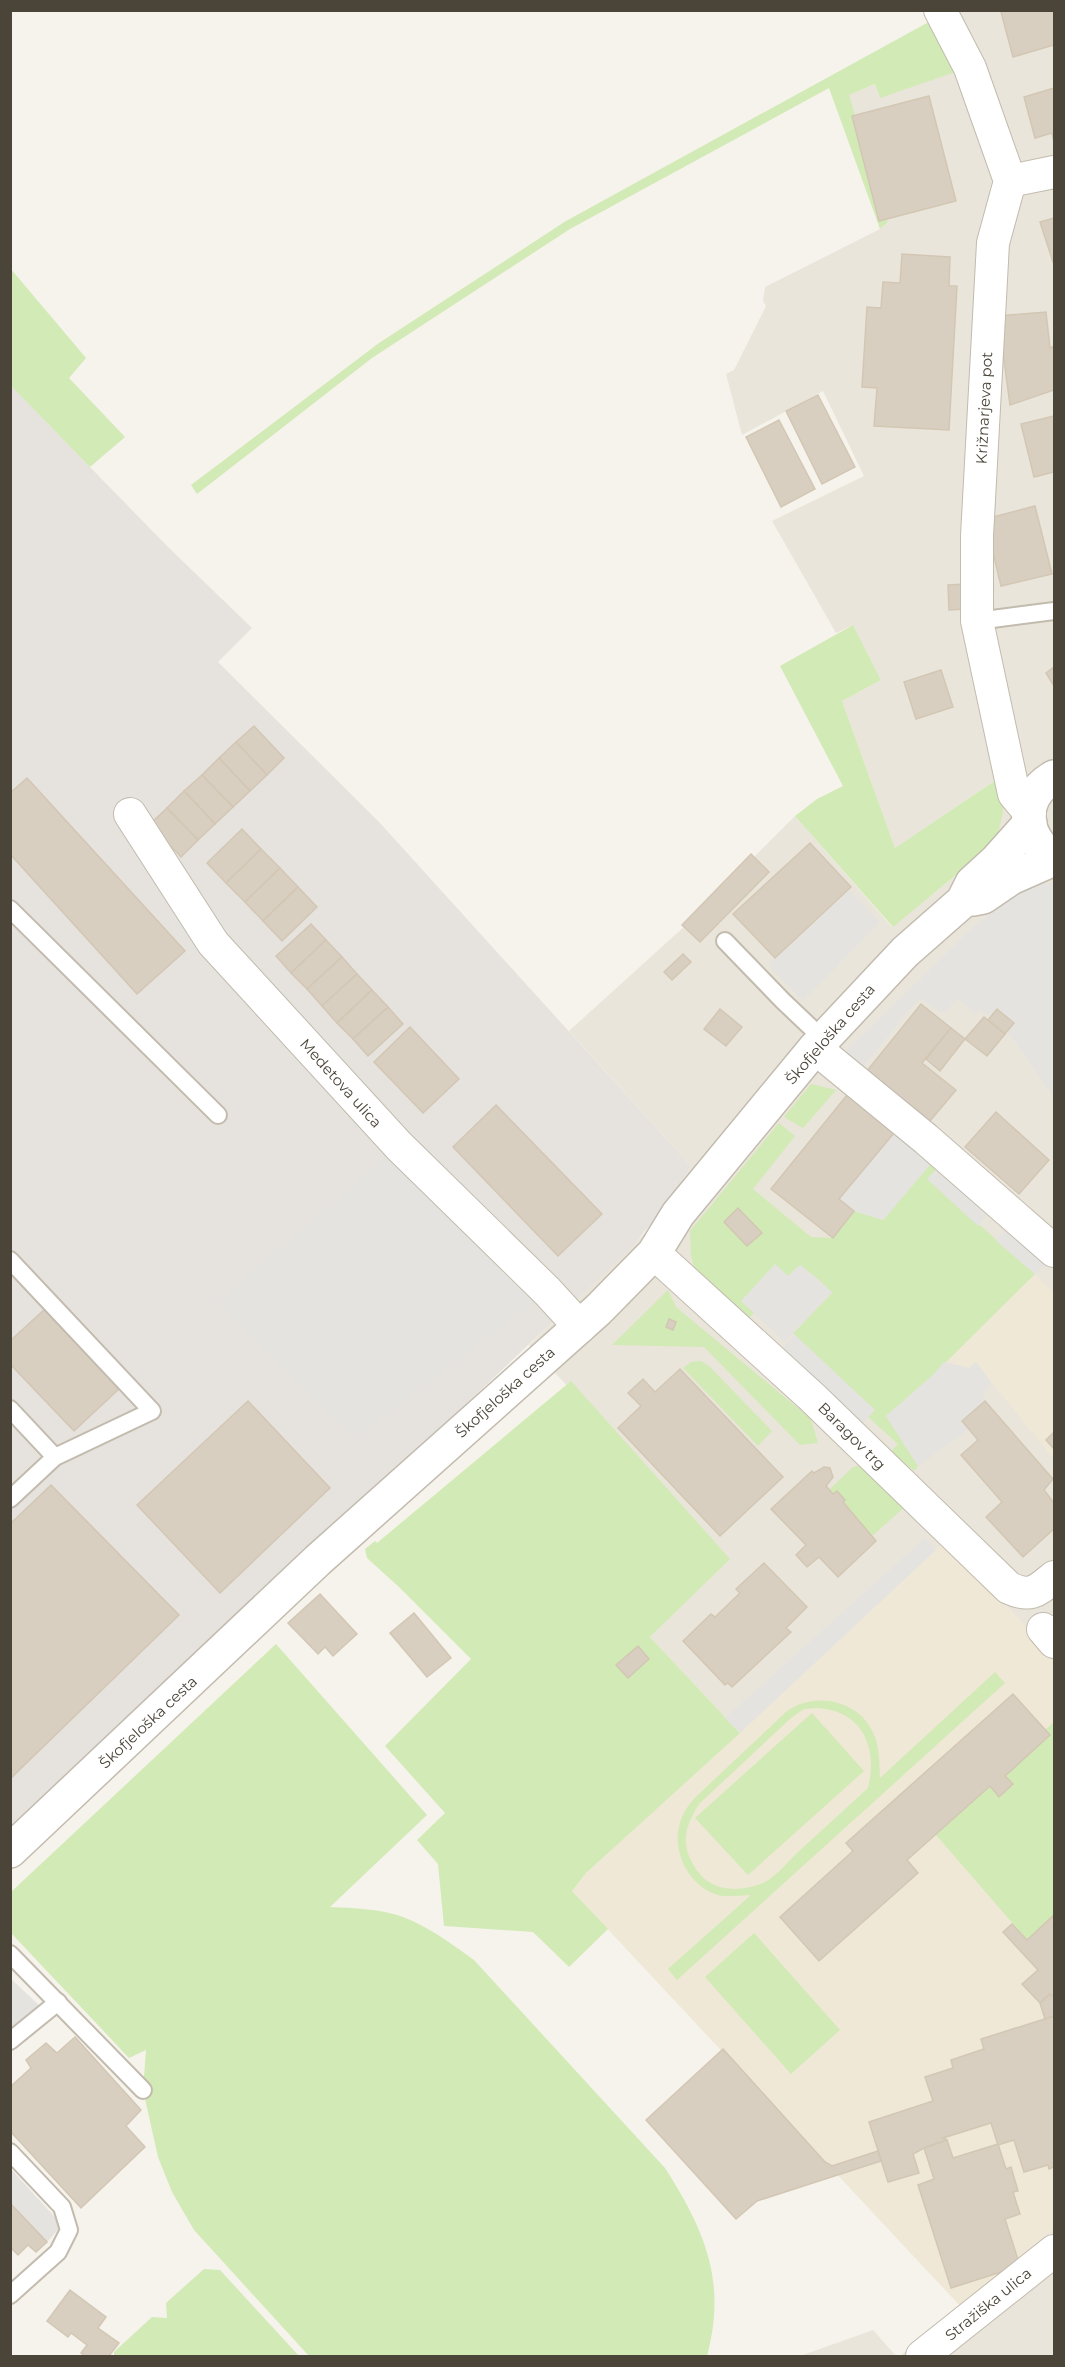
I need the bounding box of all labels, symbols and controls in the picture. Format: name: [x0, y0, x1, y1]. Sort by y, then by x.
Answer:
street label: Križnarjeva pot: [972, 351, 996, 465]
street label: Škofjeloška cesta: [781, 980, 879, 1088]
street label: Medetova ulica: [296, 1034, 386, 1132]
street label: Škofjeloška cesta: [451, 1342, 559, 1442]
street label: Baragov trg: [814, 1398, 890, 1474]
street label: Škofjeloška cesta: [95, 1672, 201, 1772]
street label: Stražiška ulica: [941, 2263, 1035, 2345]

